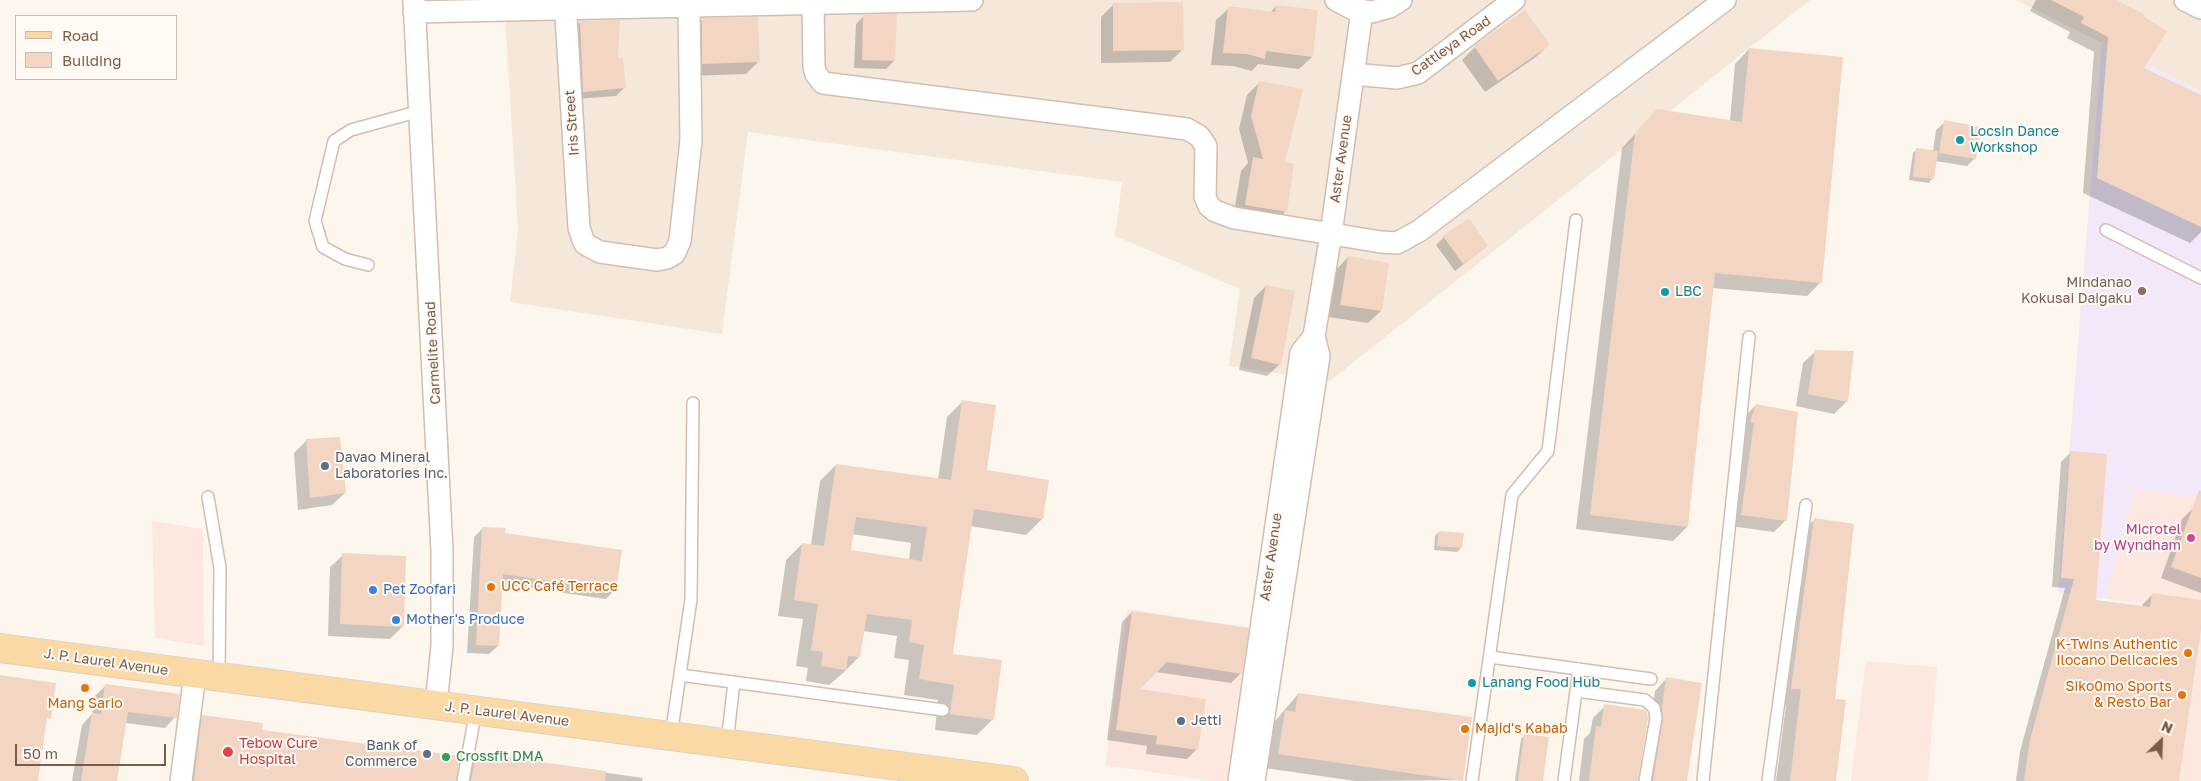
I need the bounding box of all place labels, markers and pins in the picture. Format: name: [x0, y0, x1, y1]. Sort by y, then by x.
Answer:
place label: Locsin Dance Workshop: [1970, 124, 2059, 156]
marker: Locsin Dance Workshop: [1954, 134, 1966, 146]
place label: Mindanao Kokusai Daigaku: [2021, 275, 2132, 308]
place label: LBC: [1675, 284, 1702, 300]
marker: Mindanao Kokusai Daigaku: [2136, 285, 2148, 297]
marker: LBC: [1659, 286, 1671, 298]
place label: Davao Mineral Laboratories Inc.: [335, 450, 448, 482]
marker: Davao Mineral Laboratories Inc.: [319, 460, 331, 472]
place label: Microtel by Wyndham: [2094, 522, 2181, 554]
marker: Microtel by Wyndham: [2185, 532, 2197, 544]
place label: UCC Café Terrace: [501, 579, 618, 595]
marker: UCC Café Terrace: [485, 581, 497, 593]
place label: Pet Zoofari: [383, 582, 456, 598]
marker: Pet Zoofari: [367, 584, 379, 596]
place label: Mother's Produce: [406, 612, 525, 628]
marker: Mother's Produce: [390, 614, 402, 626]
place label: K-Twins Authentic Ilocano Delicacies: [2056, 637, 2178, 670]
marker: K-Twins Authentic Ilocano Delicacies: [2182, 647, 2194, 659]
place label: Lanang Food Hub: [1482, 675, 1600, 691]
marker: Lanang Food Hub: [1466, 677, 1478, 689]
place label: Siko0mo Sports & Resto Bar: [2066, 679, 2172, 712]
marker: Mang Sario: [79, 682, 91, 694]
marker: Siko0mo Sports & Resto Bar: [2176, 689, 2188, 701]
place label: Mang Sario: [47, 696, 123, 712]
place label: Jetti: [1191, 713, 1222, 729]
marker: Jetti: [1175, 715, 1187, 727]
place label: Majid's Kabab: [1475, 721, 1568, 737]
marker: Majid's Kabab: [1459, 723, 1471, 735]
place label: Tebow Cure Hospital: [239, 736, 318, 769]
place label: Bank of Commerce: [345, 738, 417, 770]
marker: Tebow Cure Hospital: [221, 745, 235, 759]
marker: Bank of Commerce: [421, 748, 433, 760]
place label: Crossfit DMA: [456, 749, 543, 765]
marker: Crossfit DMA: [440, 751, 452, 763]

